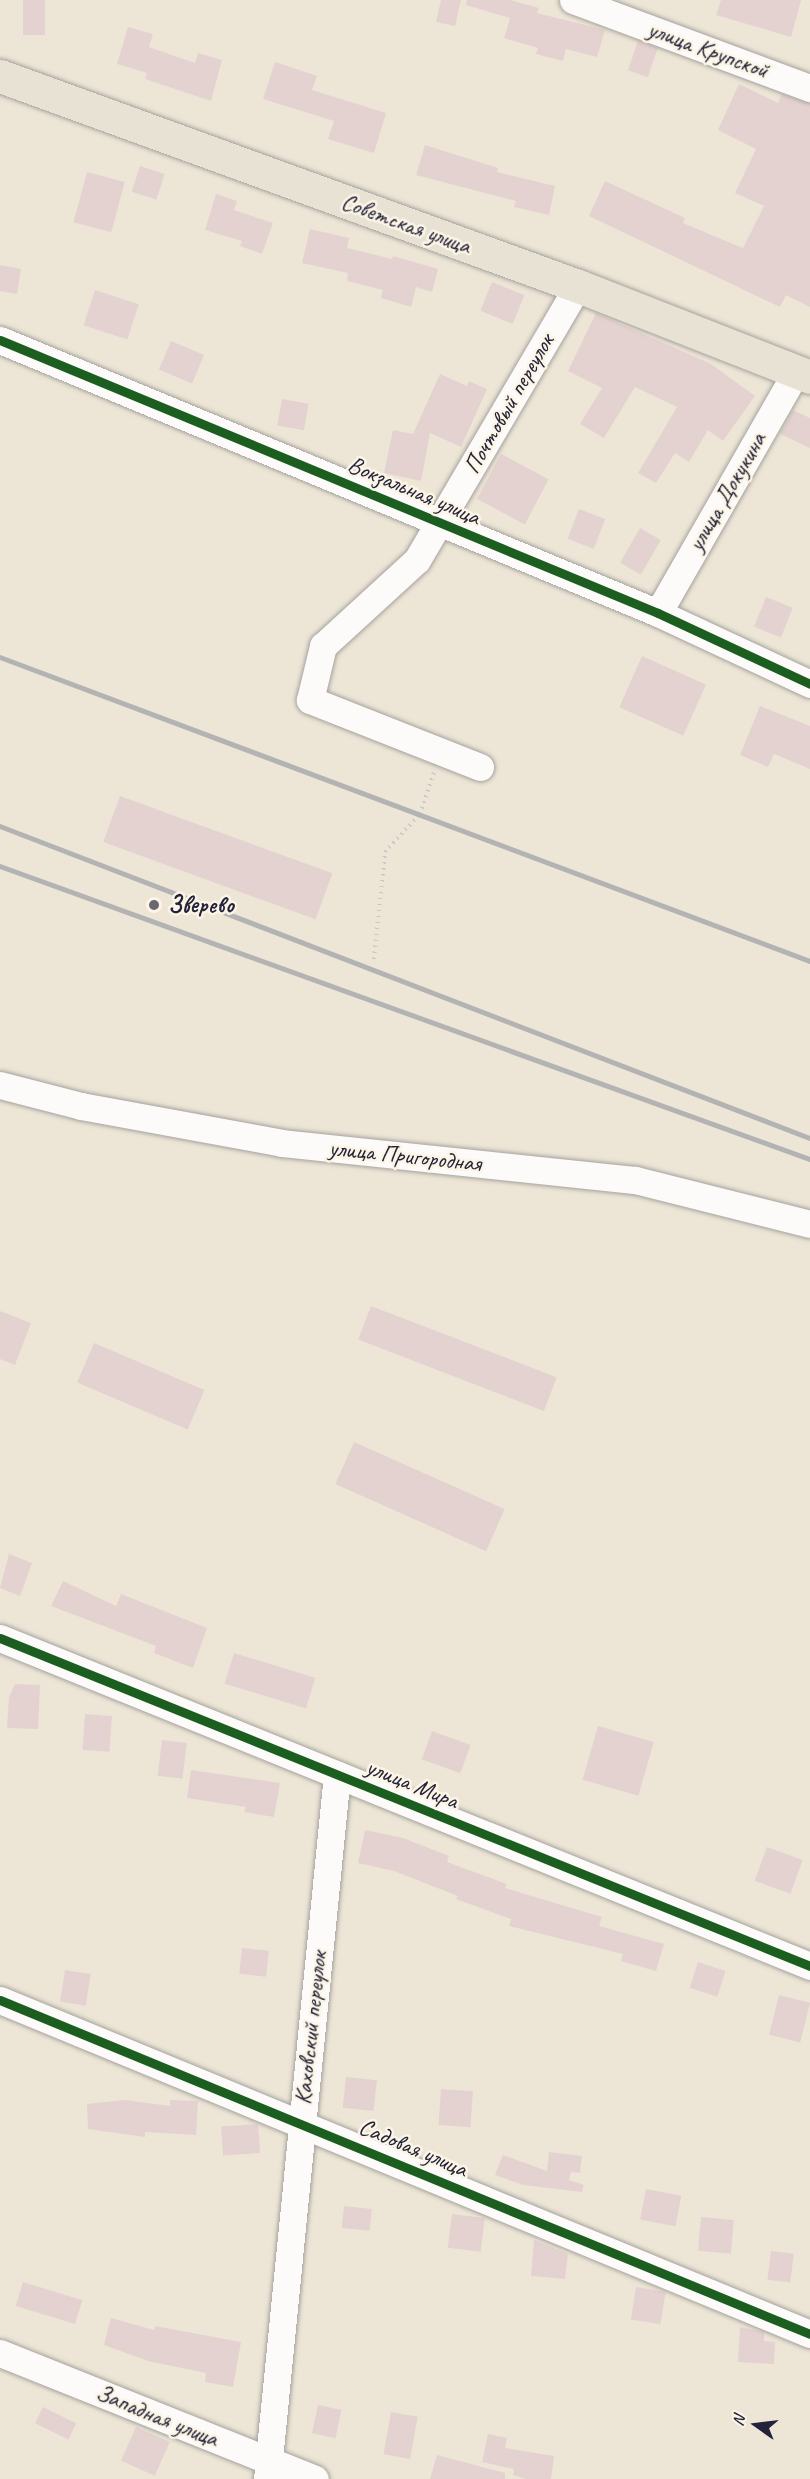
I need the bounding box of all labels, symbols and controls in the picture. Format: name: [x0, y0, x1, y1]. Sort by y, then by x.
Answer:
street label: улица Крупской: [643, 15, 773, 85]
street label: Советская улица: [336, 187, 476, 261]
street label: Почтовый переулок: [457, 329, 561, 479]
street label: улица Докукина: [682, 428, 772, 556]
street label: Вокзальная улица: [343, 450, 485, 532]
place label: Зверево: [168, 891, 234, 919]
marker: Зверево: [145, 896, 163, 914]
street label: улица Пригородная: [327, 1134, 483, 1178]
street label: улица Мира: [362, 1753, 462, 1815]
street label: Каховский переулок: [289, 1950, 333, 2106]
street label: Садовая улица: [354, 2112, 472, 2184]
street label: Западная улица: [91, 2378, 223, 2454]
north arrow: [726, 2395, 786, 2455]
text: N: [728, 2413, 749, 2428]

